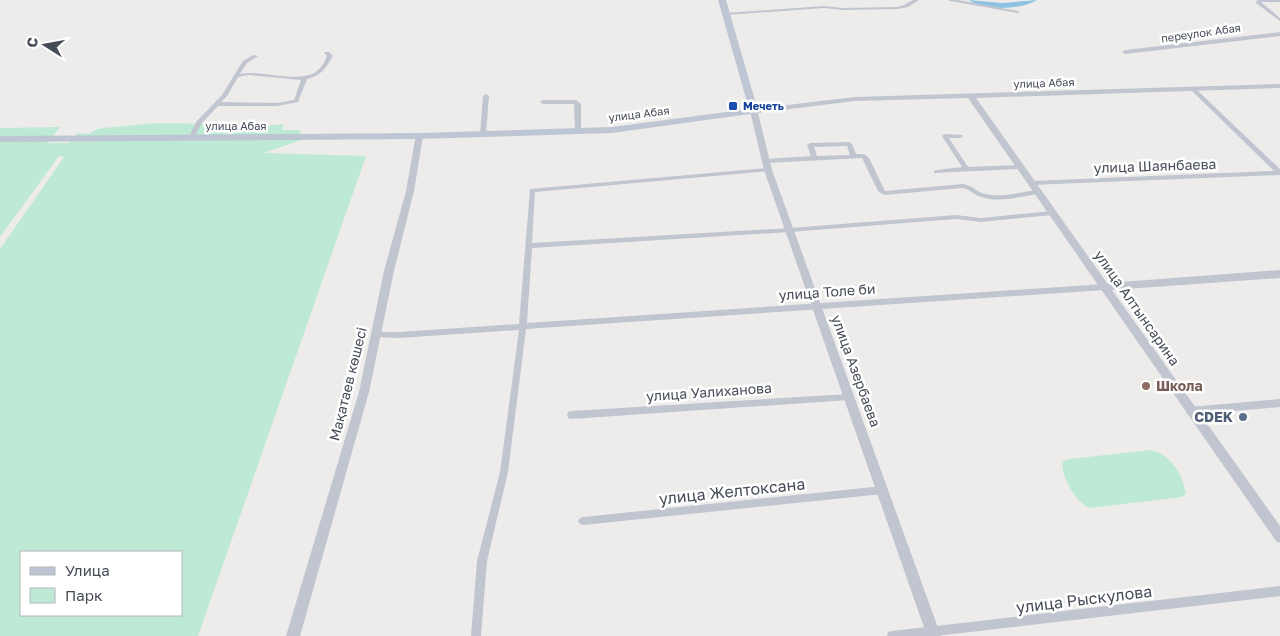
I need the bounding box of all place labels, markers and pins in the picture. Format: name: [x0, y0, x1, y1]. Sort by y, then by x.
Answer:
place label: Мечеть: [743, 99, 784, 112]
marker: Мечеть: [727, 100, 739, 112]
place label: Школа: [1156, 377, 1203, 394]
marker: Школа: [1140, 380, 1152, 392]
place label: CDEK: [1194, 408, 1233, 425]
marker: CDEK: [1237, 411, 1249, 423]

